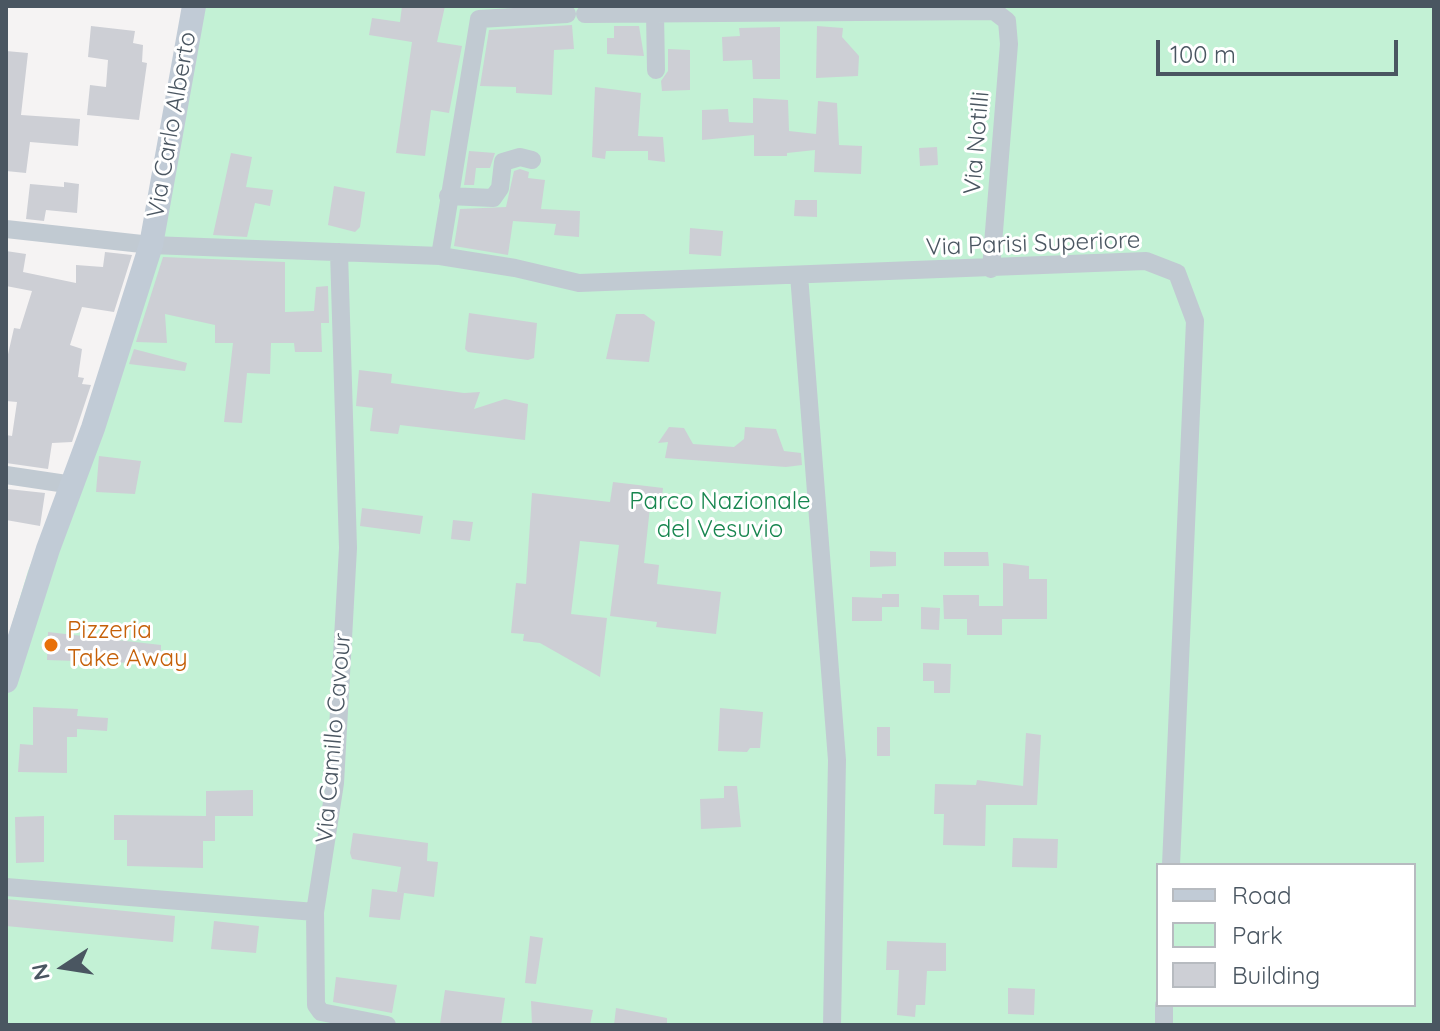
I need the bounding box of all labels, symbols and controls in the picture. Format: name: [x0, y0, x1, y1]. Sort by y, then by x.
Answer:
scale bar: [1160, 24, 1402, 74]
street label: Via Carlo Alberto: [141, 29, 203, 221]
text: 100 m: [1170, 39, 1236, 69]
street label: Via Notilli: [958, 90, 996, 196]
street label: Via Parisi Superiore: [925, 226, 1141, 262]
park label: Parco Nazionale del Vesuvio: [629, 488, 811, 544]
place label: Pizzeria Take Away: [67, 617, 188, 673]
street label: Via Camillo Cavour: [310, 632, 358, 844]
marker: Pizzeria Take Away: [42, 636, 60, 654]
legend: [1156, 863, 1416, 1007]
text: Road: [1232, 880, 1292, 910]
text: Park: [1232, 920, 1283, 950]
north arrow: [24, 927, 104, 1007]
text: Building: [1232, 960, 1320, 990]
text: N: [25, 961, 56, 983]

